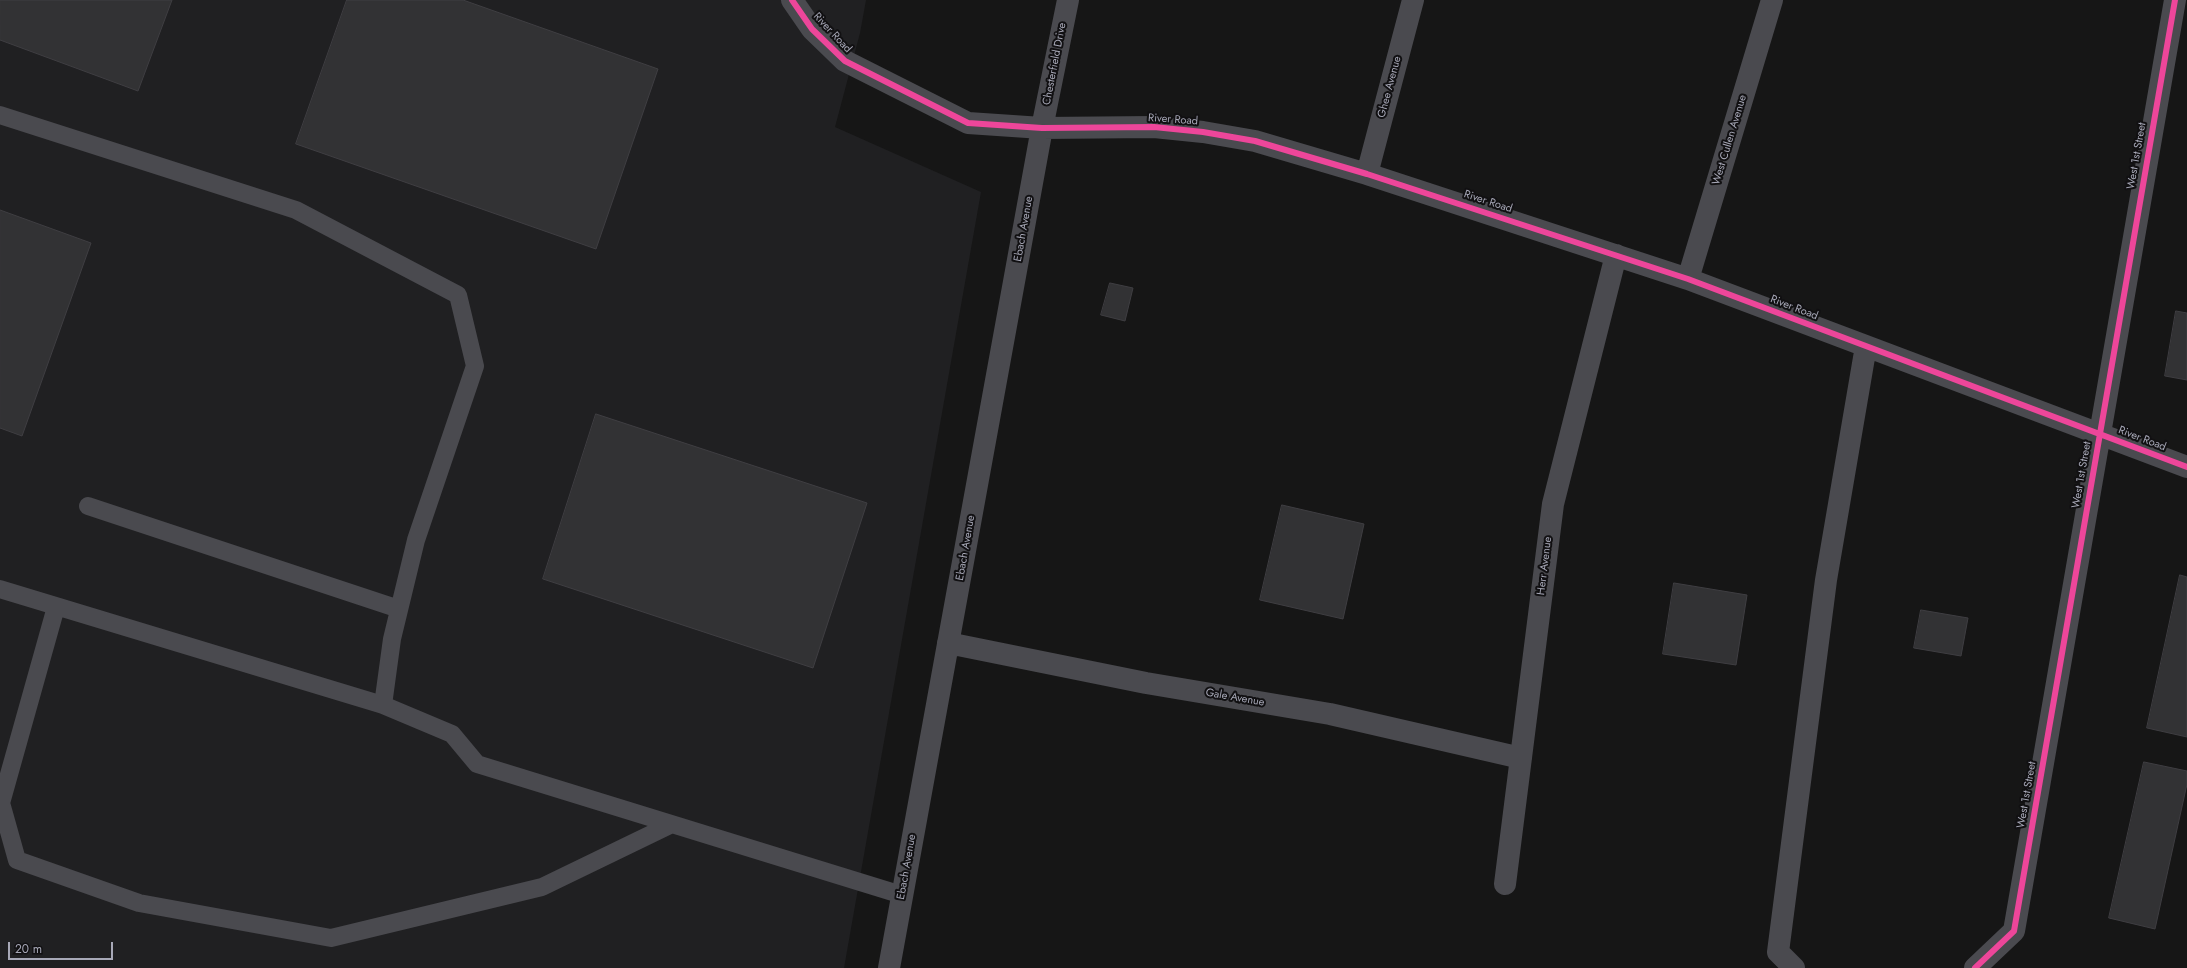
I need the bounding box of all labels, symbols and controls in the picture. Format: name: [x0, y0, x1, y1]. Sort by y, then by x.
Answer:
street label: River Road: [810, 10, 854, 56]
street label: Chesterfield Drive: [1041, 22, 1069, 106]
street label: Ghee Avenue: [1375, 55, 1405, 119]
street label: West Cullen Avenue: [1710, 93, 1750, 187]
street label: River Road: [1148, 112, 1198, 128]
street label: West 1st Street: [2125, 122, 2149, 190]
street label: River Road: [1462, 188, 1514, 216]
street label: Ebach Avenue: [1012, 195, 1036, 263]
street label: River Road: [1768, 293, 1820, 323]
street label: River Road: [2116, 424, 2168, 454]
street label: West 1st Street: [2070, 441, 2094, 509]
street label: Ebach Avenue: [954, 514, 978, 582]
street label: Herr Avenue: [1535, 536, 1555, 596]
street label: Gale Avenue: [1205, 686, 1265, 710]
street label: West 1st Street: [2015, 761, 2039, 829]
street label: Ebach Avenue: [895, 833, 919, 901]
scale bar: [10, 934, 115, 960]
text: 20 m: [15, 940, 42, 958]

